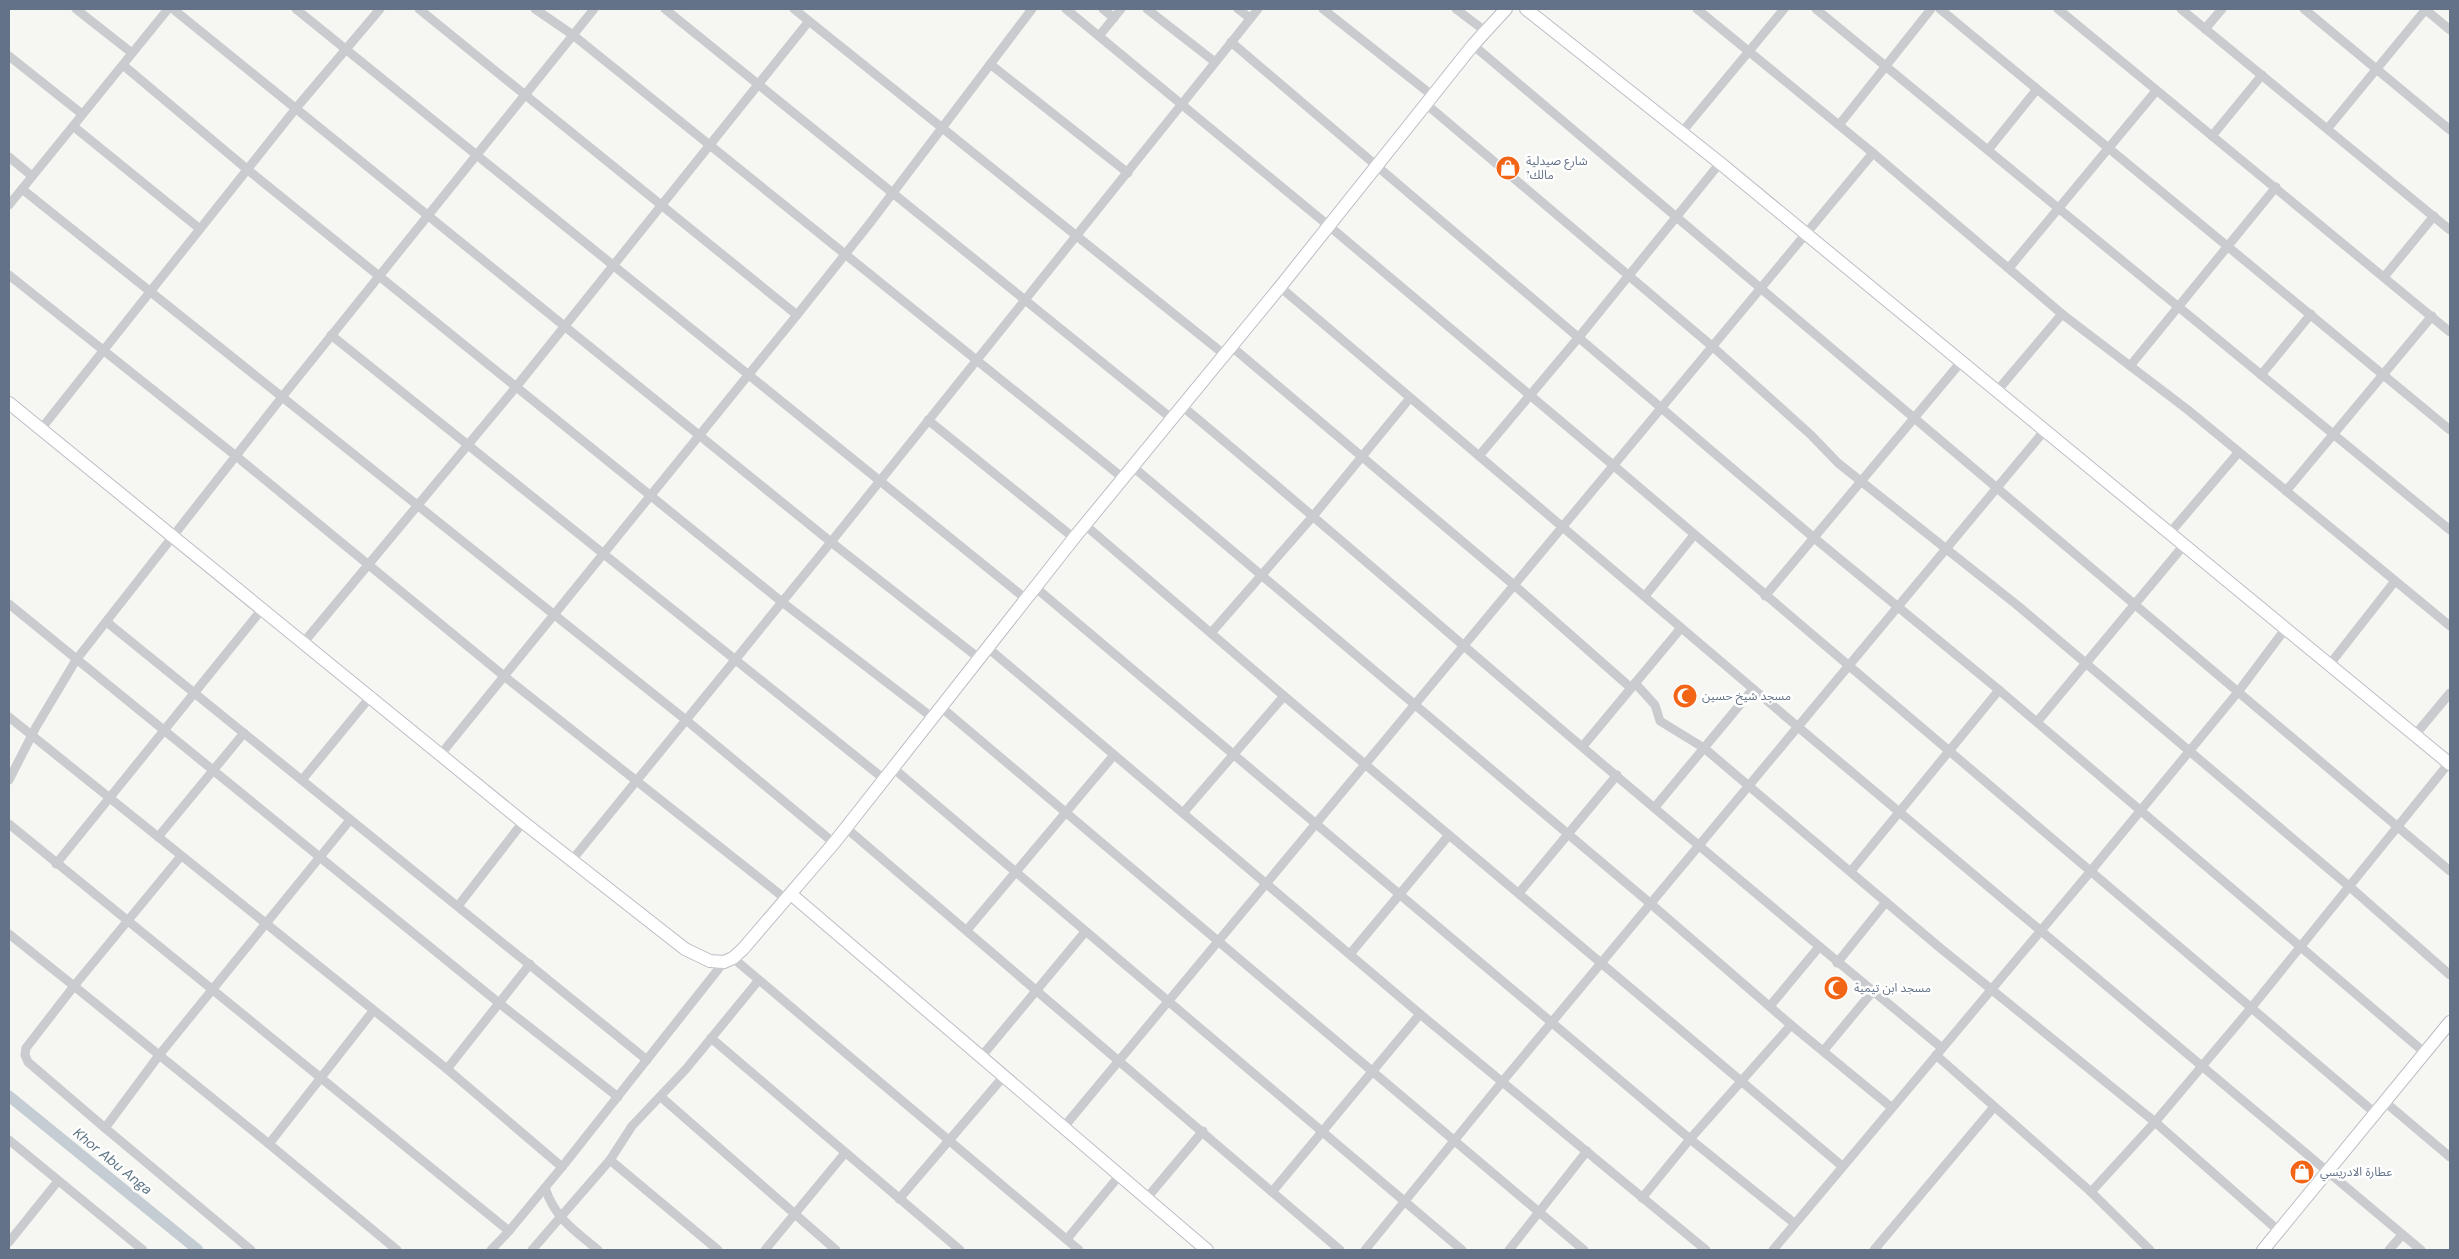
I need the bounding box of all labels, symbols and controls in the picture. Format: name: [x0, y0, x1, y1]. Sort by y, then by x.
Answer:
place label: شارع صيدلية مالك1: [1526, 153, 1588, 183]
shop icon: شارع صيدلية مالك1: [1495, 155, 1521, 181]
mosque icon: مسجد شيخ حسين: [1672, 683, 1698, 709]
place label: مسجد شيخ حسين: [1702, 688, 1791, 705]
mosque icon: مسجد ابن تيمية: [1823, 975, 1849, 1001]
place label: مسجد ابن تيمية: [1854, 980, 1931, 996]
water label: Khor Abu Anga: [70, 1124, 156, 1199]
shop icon: عطارة الادريسي: [2289, 1159, 2315, 1185]
place label: عطارة الادريسي: [2320, 1164, 2392, 1182]

